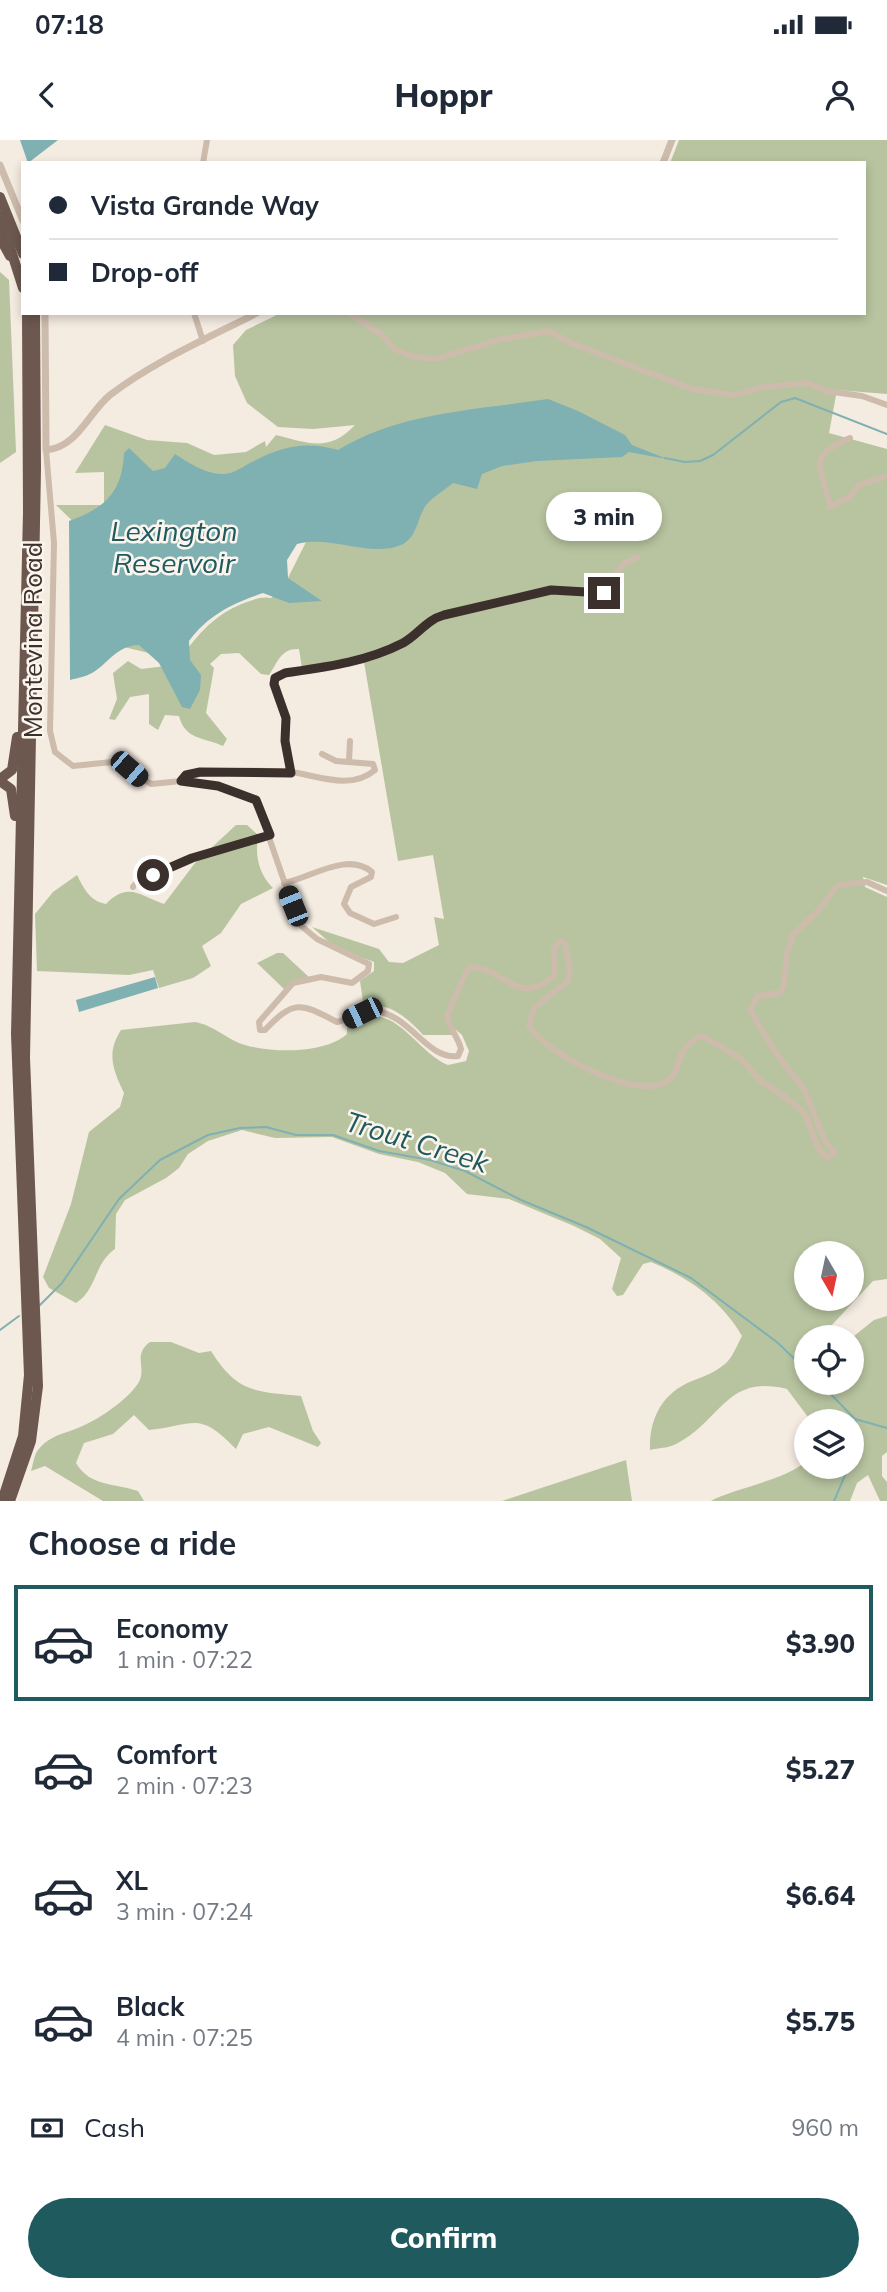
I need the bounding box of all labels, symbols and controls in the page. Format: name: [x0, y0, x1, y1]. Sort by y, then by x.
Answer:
text: 07:18: [35, 8, 104, 41]
text: Hoppr: [395, 75, 492, 115]
icon: back: [28, 76, 66, 114]
icon: person: [821, 76, 859, 114]
text: Vista Grande Way: [91, 189, 319, 222]
text: Drop-off: [91, 256, 198, 289]
callout: 3 min: [546, 491, 662, 540]
text: 3 min: [573, 502, 635, 531]
water label: Lexington Reservoir: [110, 513, 238, 580]
street label: Montevina Road: [16, 542, 49, 738]
route end: [588, 577, 620, 609]
car: [107, 747, 152, 791]
route start: [137, 859, 169, 891]
car: [276, 883, 311, 929]
car: [339, 994, 386, 1032]
water label: Trout Creek: [341, 1103, 495, 1180]
north arrow: [794, 1241, 864, 1311]
map controls: [794, 1241, 864, 1479]
button: locate: [794, 1325, 864, 1395]
button: layers: [794, 1409, 864, 1479]
text: Choose a ride: [28, 1523, 236, 1563]
icon: car: [32, 1612, 95, 1675]
text: Economy: [116, 1612, 228, 1645]
text: $3.90: [786, 1627, 855, 1660]
text: 1 min · 07:22: [116, 1645, 253, 1674]
icon: car: [32, 1738, 95, 1801]
text: Comfort: [116, 1738, 217, 1771]
text: $5.27: [786, 1753, 855, 1786]
text: 2 min · 07:23: [116, 1771, 253, 1800]
icon: car: [32, 1864, 95, 1927]
text: XL: [116, 1864, 148, 1897]
text: $6.64: [786, 1879, 855, 1912]
text: 3 min · 07:24: [116, 1897, 253, 1926]
icon: car: [32, 1990, 95, 2053]
text: Black: [116, 1990, 184, 2023]
text: $5.75: [786, 2005, 855, 2038]
text: 4 min · 07:25: [116, 2023, 253, 2052]
icon: cash: [28, 2109, 66, 2147]
text: Cash: [84, 2111, 145, 2144]
text: 960 m: [791, 2113, 859, 2142]
button: Confirm: [28, 2198, 859, 2278]

